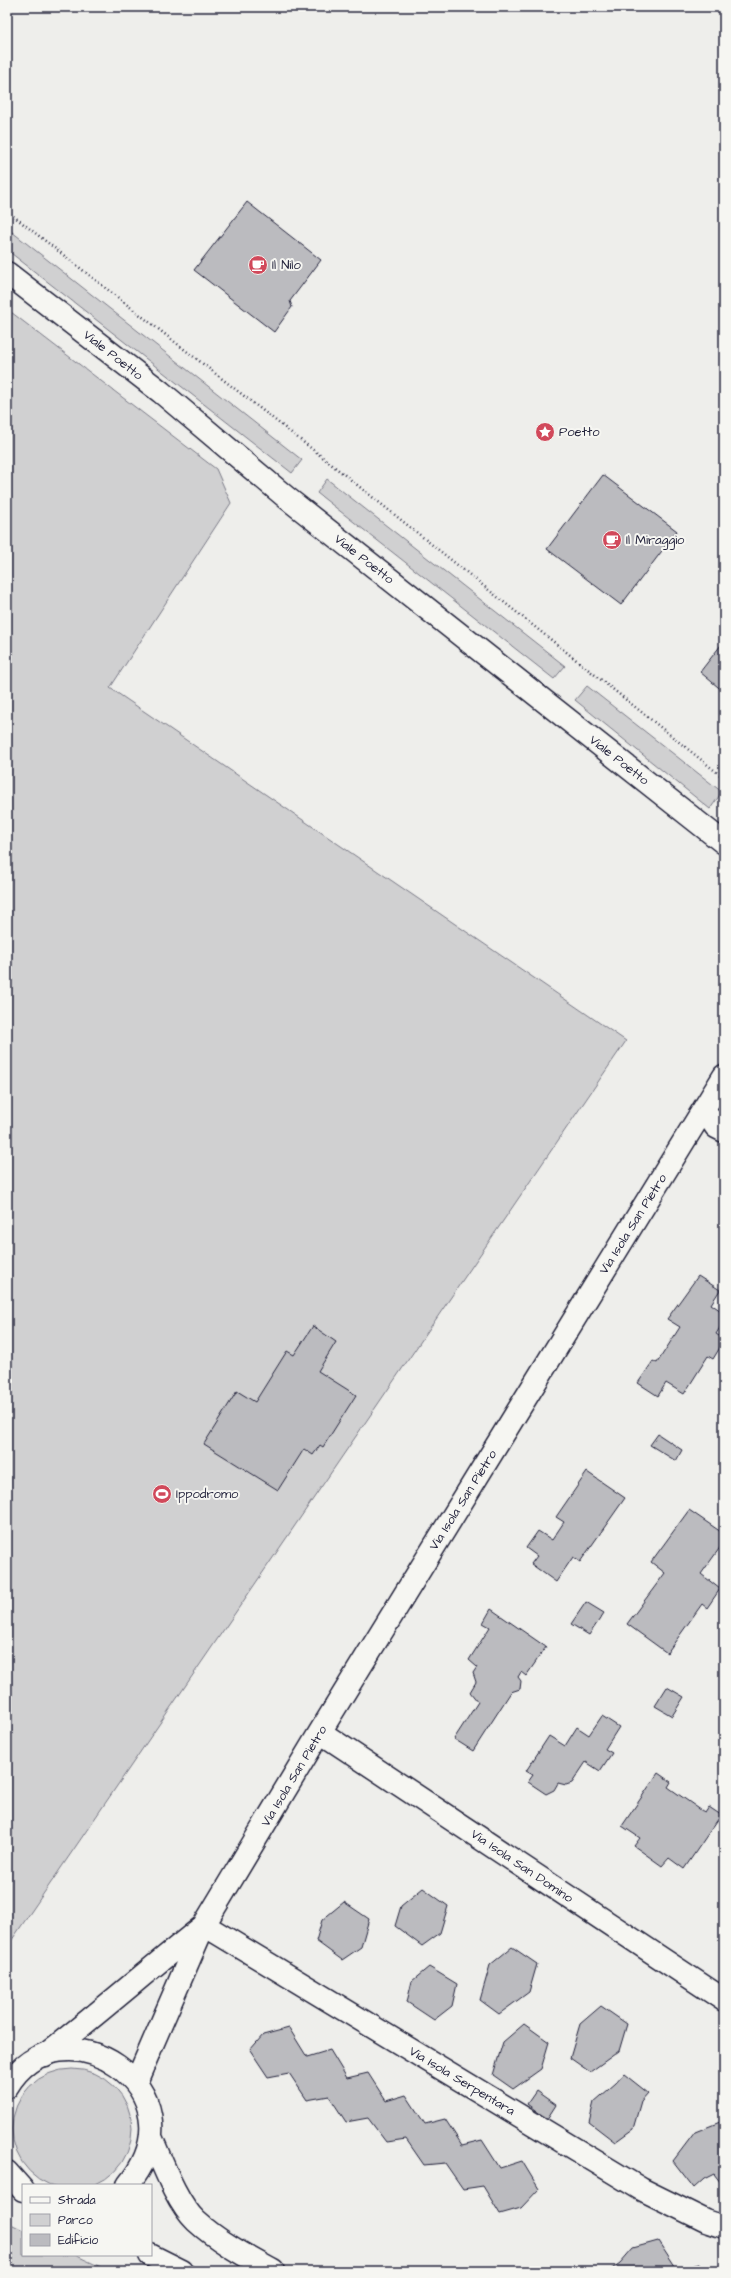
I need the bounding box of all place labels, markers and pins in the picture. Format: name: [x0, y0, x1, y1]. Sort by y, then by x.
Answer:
cafe icon: Il Nilo: [247, 254, 269, 276]
place label: Il Nilo: [272, 256, 301, 274]
place icon: Poetto: [534, 421, 556, 443]
place label: Poetto: [559, 423, 600, 441]
cafe icon: Il Miraggio: [601, 529, 623, 551]
place label: Il Miraggio: [626, 531, 685, 550]
sports icon: Ippodromo: [151, 1483, 173, 1505]
place label: Ippodromo: [176, 1485, 239, 1503]

